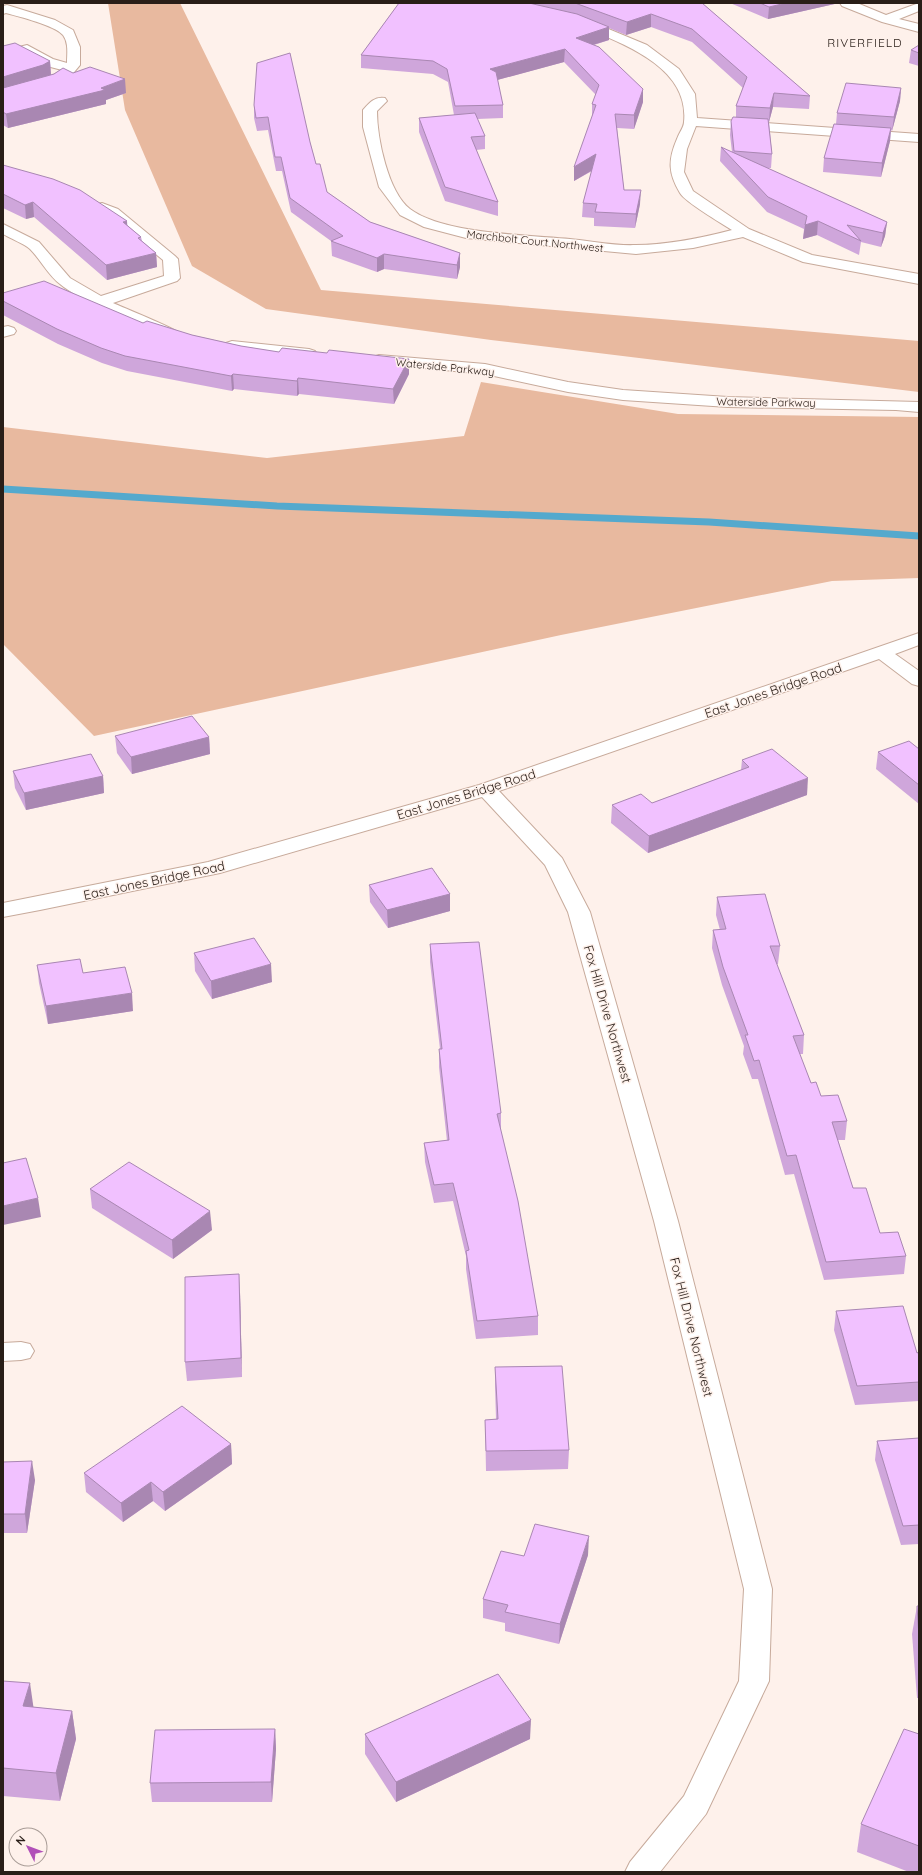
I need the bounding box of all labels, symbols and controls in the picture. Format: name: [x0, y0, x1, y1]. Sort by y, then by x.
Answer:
district label: RIVERFIELD: [827, 35, 903, 50]
street label: Marchbolt Court Northwest: [466, 227, 604, 255]
street label: Waterside Parkway: [395, 355, 495, 379]
street label: Waterside Parkway: [716, 394, 816, 410]
street label: East Jones Bridge Road: [702, 659, 844, 721]
street label: East Jones Bridge Road: [395, 765, 537, 823]
street label: East Jones Bridge Road: [82, 857, 226, 903]
street label: Fox Hill Drive Northwest: [581, 943, 635, 1085]
street label: Fox Hill Drive Northwest: [667, 1256, 717, 1398]
north arrow: [8, 1827, 48, 1867]
text: N: [13, 1833, 28, 1848]

